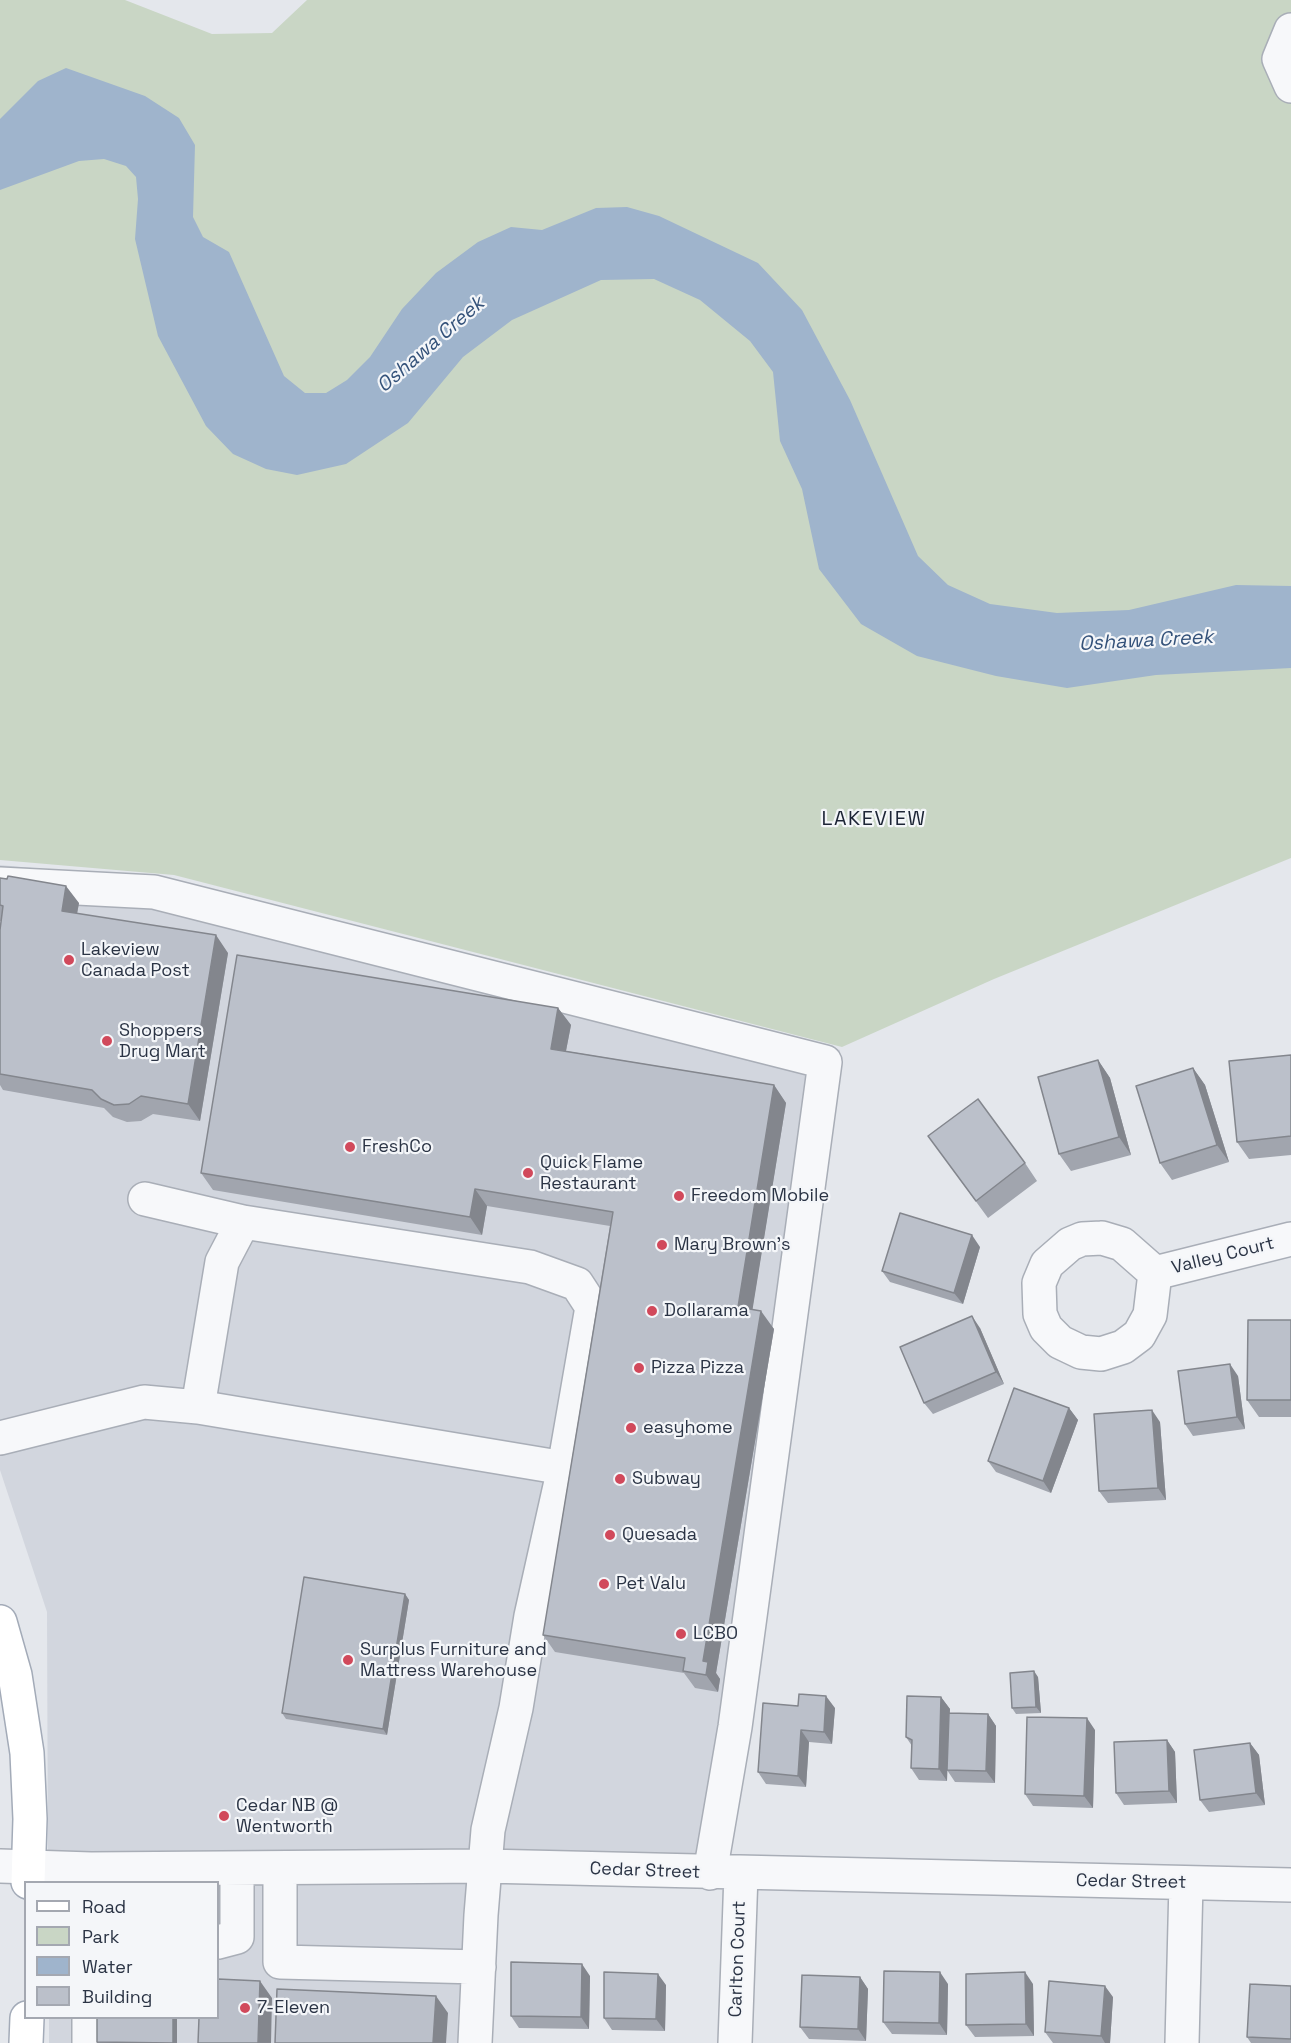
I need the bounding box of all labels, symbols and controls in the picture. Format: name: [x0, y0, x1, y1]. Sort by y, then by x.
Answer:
water label: Oshawa Creek: [372, 292, 490, 398]
water label: Oshawa Creek: [1078, 625, 1214, 657]
district label: LAKEVIEW: [822, 808, 926, 832]
place label: Lakeview Canada Post: [81, 939, 190, 982]
marker: Lakeview Canada Post: [62, 953, 76, 967]
place label: Shoppers Drug Mart: [119, 1020, 206, 1062]
marker: Shoppers Drug Mart: [100, 1034, 114, 1048]
place label: FreshCo: [362, 1136, 432, 1158]
marker: FreshCo: [343, 1140, 357, 1154]
place label: Quick Flame Restaurant: [540, 1152, 643, 1194]
marker: Quick Flame Restaurant: [521, 1166, 535, 1180]
place label: Freedom Mobile: [691, 1185, 829, 1207]
marker: Freedom Mobile: [672, 1189, 686, 1203]
street label: Valley Court: [1170, 1233, 1276, 1279]
place label: Mary Brown's: [674, 1234, 791, 1256]
marker: Mary Brown's: [655, 1238, 669, 1252]
place label: Dollarama: [664, 1300, 749, 1322]
marker: Dollarama: [645, 1304, 659, 1318]
place label: Pizza Pizza: [651, 1357, 744, 1379]
marker: Pizza Pizza: [632, 1361, 646, 1375]
place label: easyhome: [643, 1417, 733, 1439]
marker: easyhome: [624, 1421, 638, 1435]
place label: Subway: [632, 1468, 701, 1490]
marker: Subway: [613, 1472, 627, 1486]
place label: Quesada: [622, 1524, 697, 1546]
marker: Quesada: [603, 1528, 617, 1542]
place label: Pet Valu: [616, 1573, 686, 1595]
marker: Pet Valu: [597, 1577, 611, 1591]
place label: LCBO: [693, 1623, 738, 1645]
marker: LCBO: [674, 1627, 688, 1641]
place label: Surplus Furniture and Mattress Warehouse: [360, 1639, 547, 1682]
marker: Surplus Furniture and Mattress Warehouse: [341, 1653, 355, 1667]
place label: Cedar NB @ Wentworth: [236, 1795, 339, 1838]
marker: Cedar NB @ Wentworth: [217, 1809, 231, 1823]
street label: Cedar Street: [589, 1858, 701, 1884]
street label: Cedar Street: [1076, 1870, 1186, 1894]
legend: [24, 1881, 219, 2019]
text: Road: [82, 1895, 126, 1918]
street label: Carlton Court: [725, 1900, 751, 2018]
text: Park: [82, 1925, 119, 1948]
text: Water: [82, 1955, 133, 1978]
text: Building: [82, 1985, 152, 2008]
place label: 7-Eleven: [257, 1997, 330, 2019]
marker: 7-Eleven: [238, 2001, 252, 2015]

